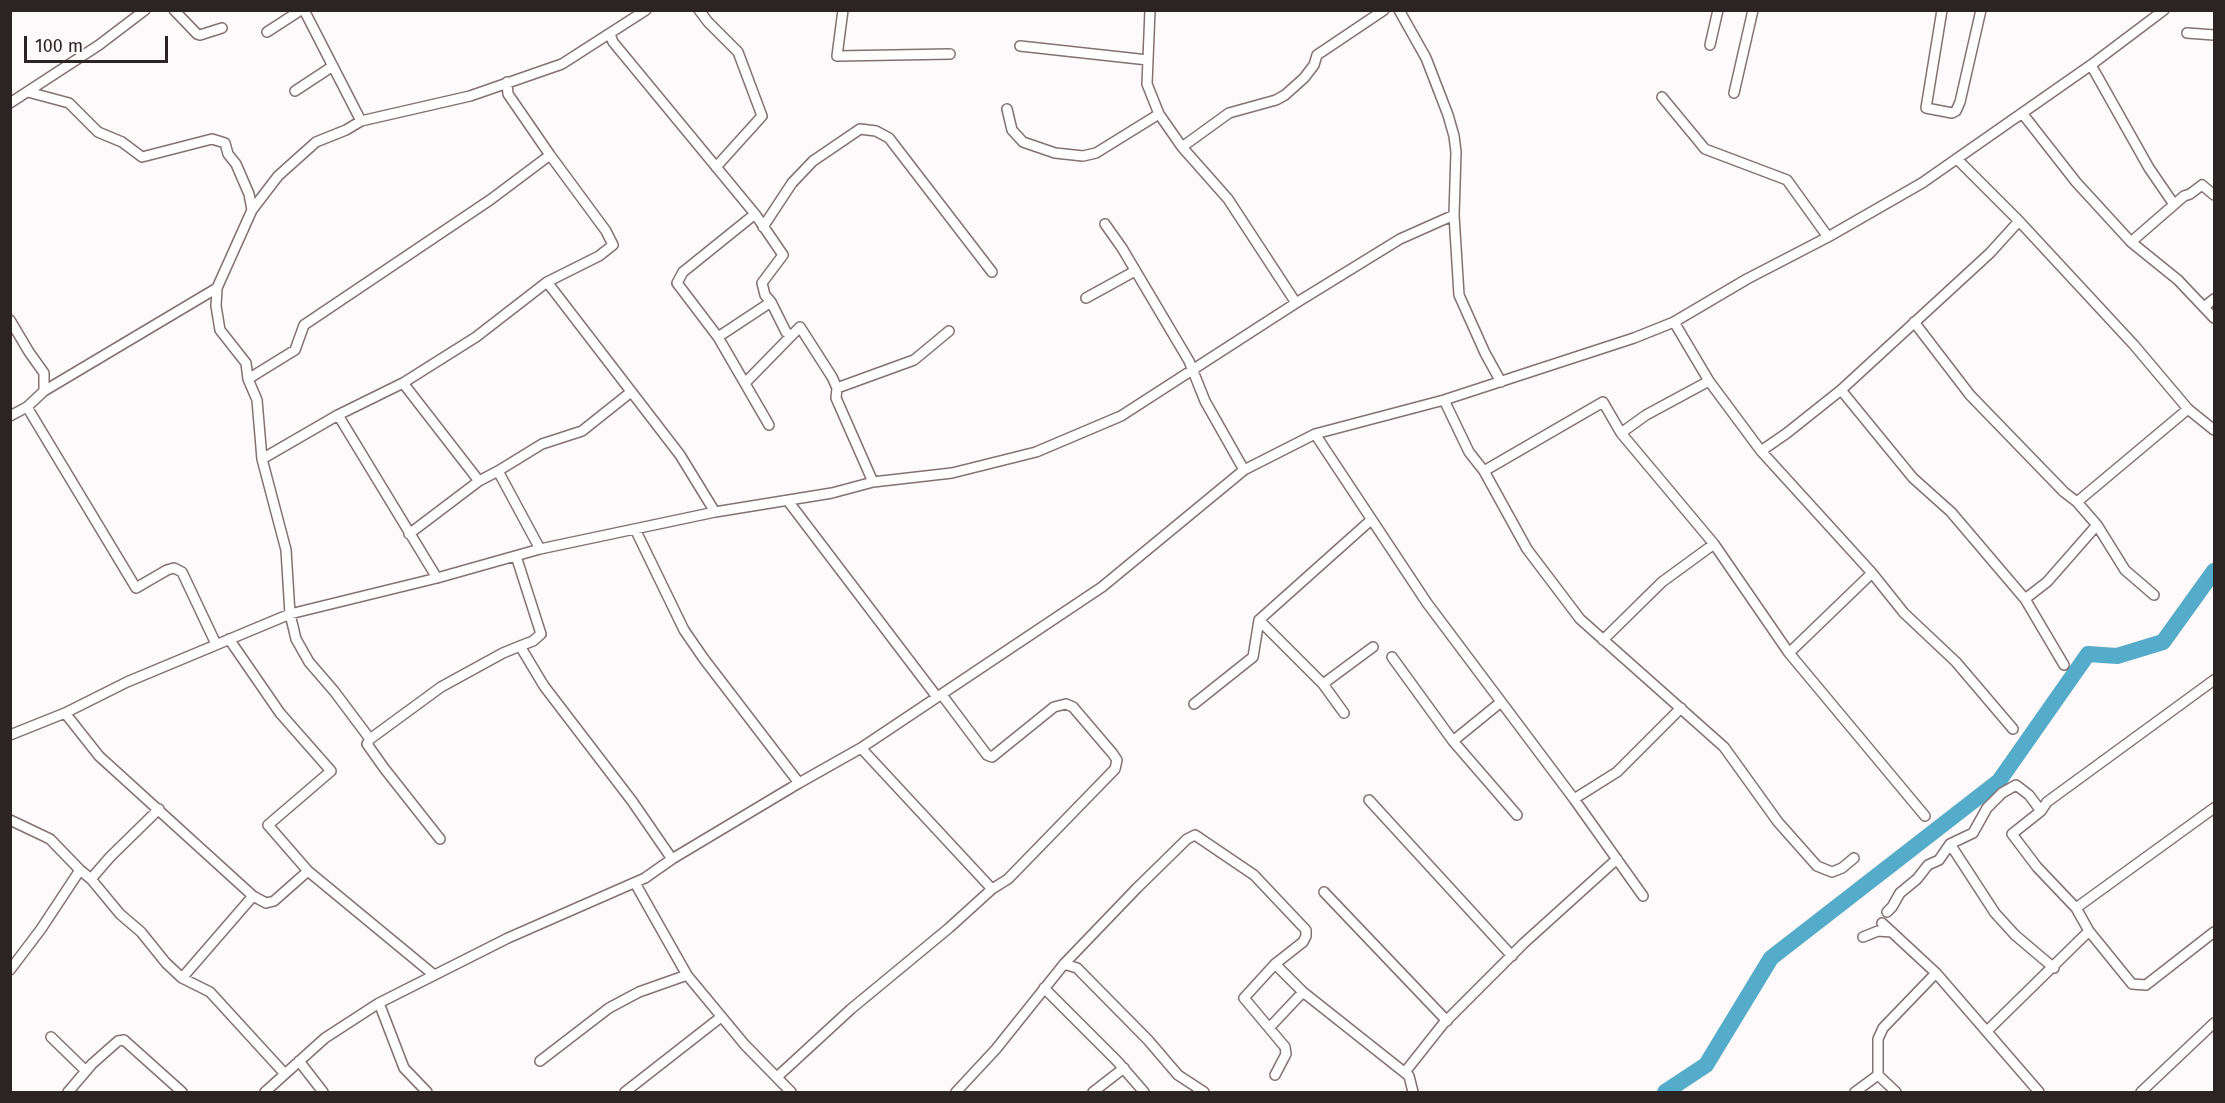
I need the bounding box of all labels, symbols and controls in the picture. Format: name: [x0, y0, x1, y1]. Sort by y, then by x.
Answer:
scale bar: [27, 24, 171, 62]
text: 100 m: [35, 35, 83, 57]

